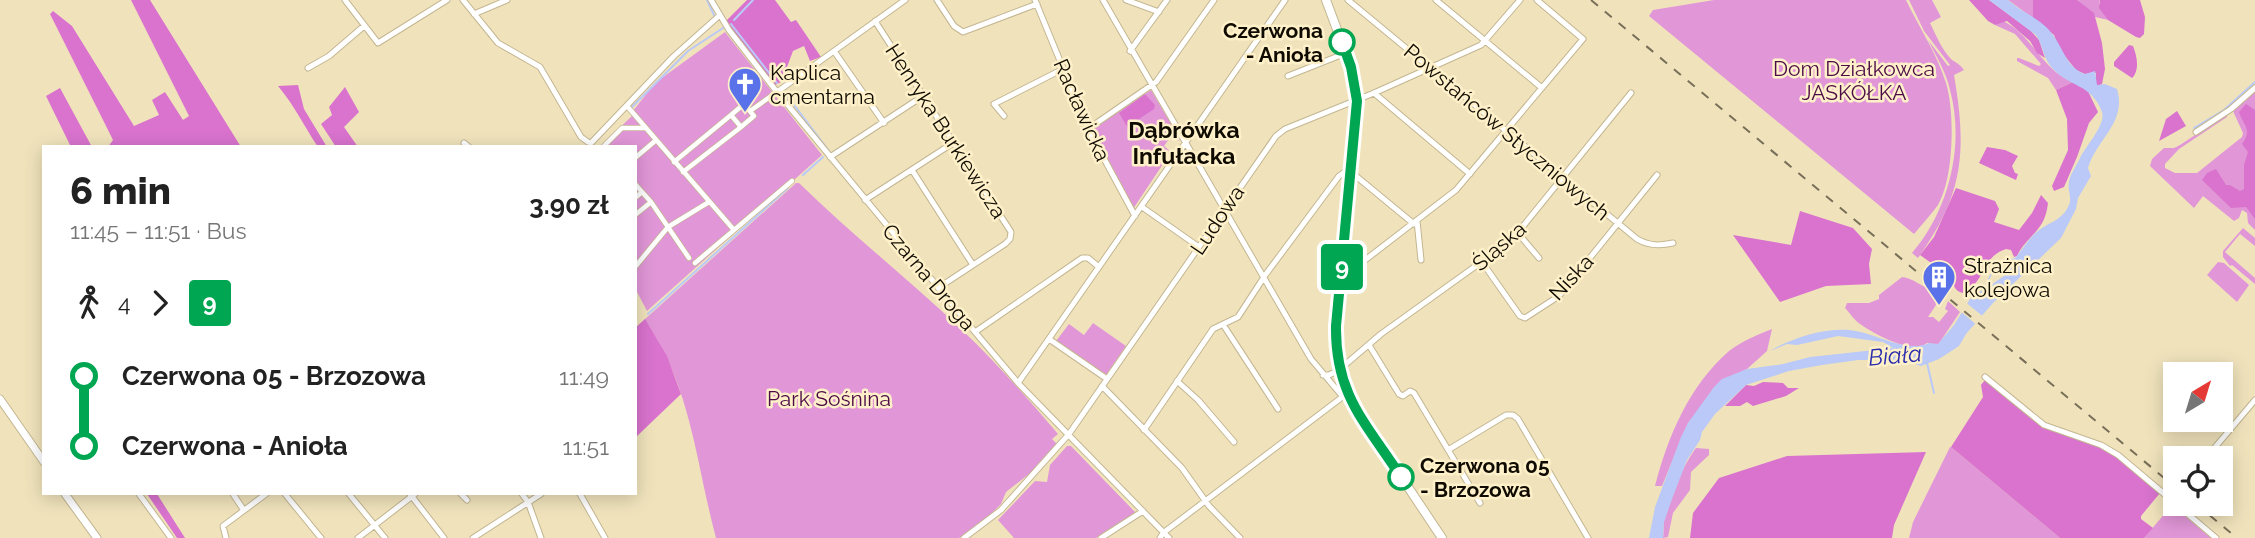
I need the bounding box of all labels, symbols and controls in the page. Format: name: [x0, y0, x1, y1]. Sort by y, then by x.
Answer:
place label: Czerwona - Anioła: [1223, 18, 1323, 67]
marker: Czerwona - Anioła: [1329, 29, 1355, 55]
street label: Powstańców Styczniowych: [1399, 38, 1615, 226]
street label: Henryka Burkiewicza: [880, 39, 1012, 223]
street label: Racławicka: [1048, 55, 1116, 165]
park label: Dom Działkowca JASKÓŁKA: [1773, 56, 1935, 105]
place label: Kaplica cmentarna: [770, 60, 875, 109]
church icon: Kaplica cmentarna: [726, 65, 764, 114]
district label: Dąbrówka Infułacka: [1128, 116, 1240, 169]
text: 6 min: [70, 168, 171, 213]
street label: Ludowa: [1185, 181, 1249, 259]
text: 3.90 zł: [529, 190, 609, 220]
street label: Śląska: [1467, 216, 1531, 276]
text: 11:45 – 11:51 · Bus: [70, 217, 247, 244]
street label: Czarna Droga: [877, 219, 981, 335]
line badge: 9: [1319, 244, 1365, 290]
street label: Niska: [1544, 249, 1598, 305]
text: 9: [1335, 252, 1349, 281]
place label: Strażnica kolejowa: [1964, 253, 2053, 302]
building icon: Strażnica kolejowa: [1920, 258, 1958, 307]
icon: walk: [70, 284, 108, 322]
icon: forward: [141, 284, 179, 322]
text: 9: [203, 288, 217, 317]
text: 4: [118, 289, 131, 316]
water label: Biała: [1867, 339, 1923, 371]
text: Czerwona 05 - Brzozowa: [122, 361, 426, 391]
north arrow: [2163, 362, 2233, 432]
map controls: [2163, 362, 2233, 516]
text: 11:49: [559, 363, 609, 390]
park label: Park Sośnina: [767, 386, 891, 411]
text: Czerwona - Anioła: [122, 431, 348, 461]
text: 11:51: [563, 433, 609, 460]
button: locate: [2163, 446, 2233, 516]
place label: Czerwona 05 - Brzozowa: [1420, 453, 1550, 502]
marker: Czerwona 05 - Brzozowa: [1388, 464, 1414, 490]

